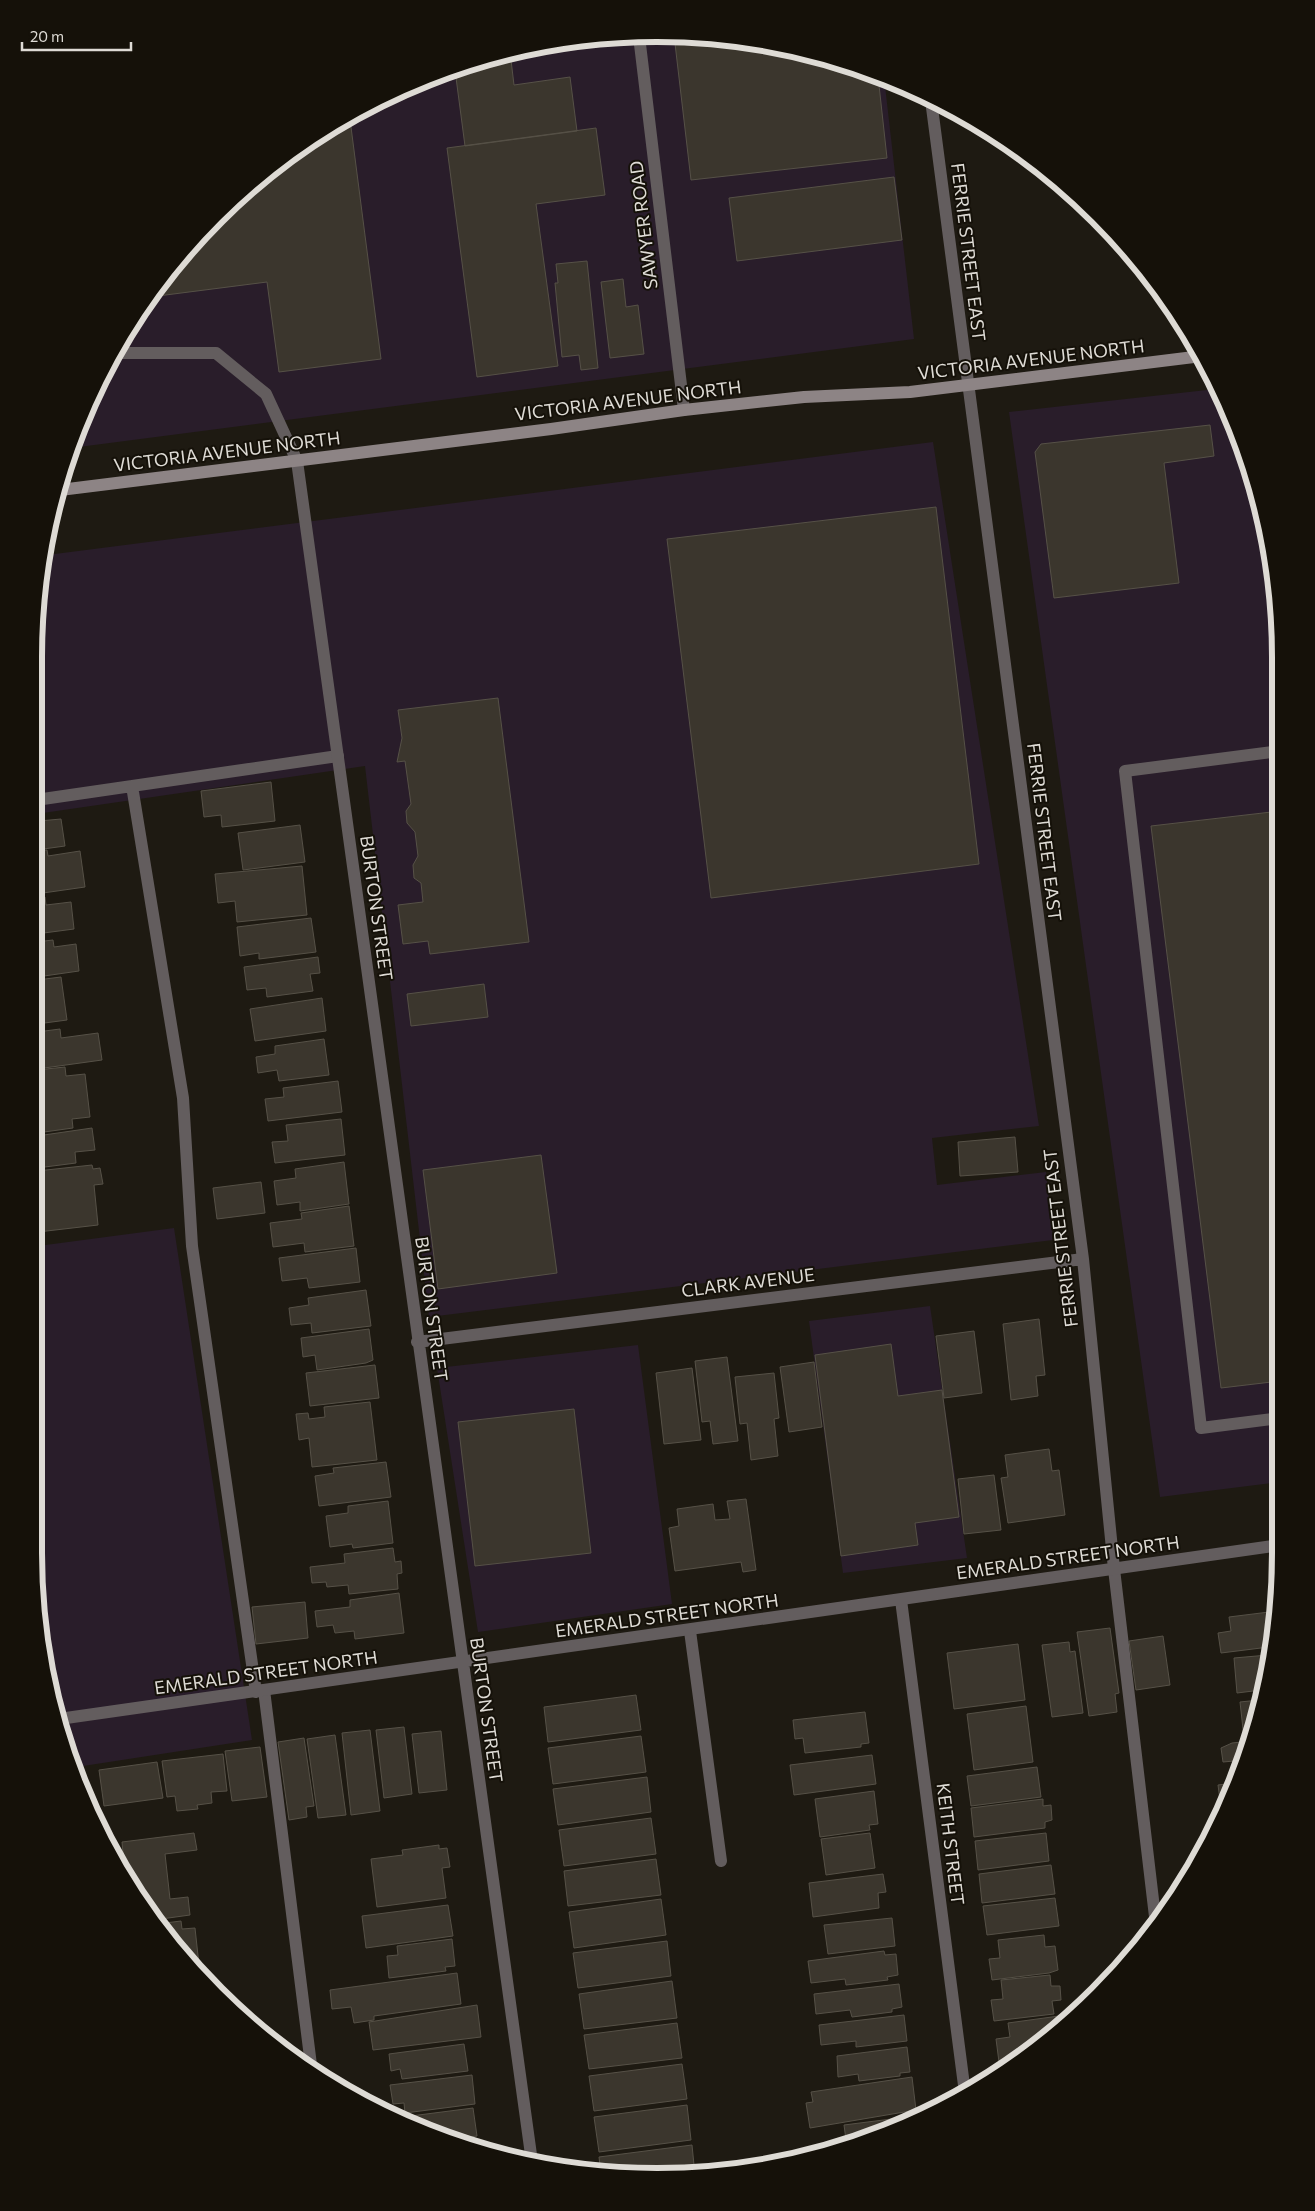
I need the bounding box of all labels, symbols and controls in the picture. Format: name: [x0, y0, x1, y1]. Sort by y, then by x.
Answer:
scale bar: [22, 20, 131, 52]
text: 20 m: [30, 27, 64, 45]
street label: SAWYER ROAD: [624, 159, 662, 291]
street label: FERRIE STREET EAST: [947, 161, 991, 342]
street label: VICTORIA AVENUE NORTH: [916, 334, 1146, 384]
street label: VICTORIA AVENUE NORTH: [513, 375, 743, 425]
street label: VICTORIA AVENUE NORTH: [112, 426, 342, 476]
street label: FERRIE STREET EAST: [1023, 741, 1067, 922]
street label: BURTON STREET: [356, 834, 398, 982]
street label: FERRIE STREET EAST: [1038, 1148, 1082, 1329]
street label: BURTON STREET: [411, 1235, 453, 1383]
street label: CLARK AVENUE: [680, 1263, 816, 1301]
street label: EMERALD STREET NORTH: [955, 1530, 1181, 1584]
street label: EMERALD STREET NORTH: [554, 1588, 780, 1642]
street label: BURTON STREET: [466, 1636, 508, 1784]
street label: EMERALD STREET NORTH: [153, 1645, 379, 1699]
street label: KEITH STREET: [933, 1781, 969, 1906]

